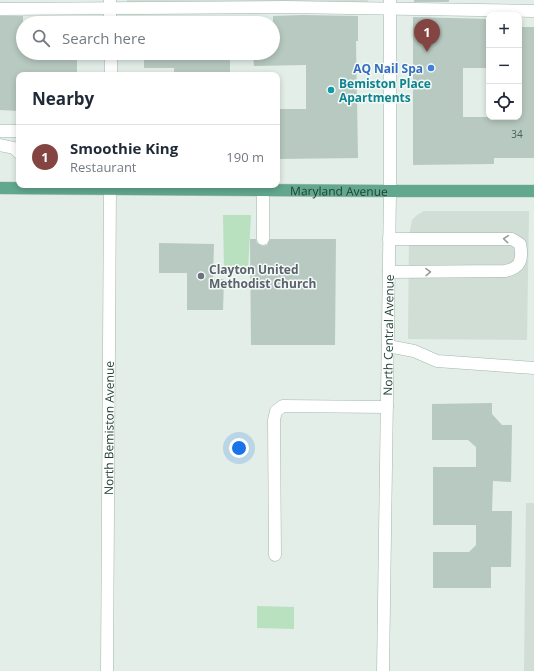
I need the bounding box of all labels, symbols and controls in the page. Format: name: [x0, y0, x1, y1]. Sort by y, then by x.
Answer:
map controls: [486, 12, 522, 120]
button: +: [486, 12, 522, 48]
search box: [16, 16, 280, 60]
pin: 1: [414, 19, 440, 52]
icon: search: [30, 27, 52, 49]
text: Search here: [62, 28, 146, 48]
button: −: [486, 48, 522, 84]
place label: AQ Nail Spa: [353, 60, 423, 77]
marker: AQ Nail Spa: [426, 63, 436, 73]
place label: Bemiston Place Apartments: [339, 75, 431, 106]
button: locate: [486, 84, 522, 120]
marker: Bemiston Place Apartments: [326, 85, 336, 95]
text: Nearby: [32, 87, 94, 110]
house number: 34: [511, 127, 523, 141]
text: Smoothie King: [70, 138, 178, 158]
text: 1: [41, 148, 49, 166]
text: 190 m: [226, 148, 264, 166]
text: Restaurant: [70, 158, 137, 176]
street label: Maryland Avenue: [290, 182, 388, 199]
one-way arrow: [503, 235, 509, 244]
place label: Clayton United Methodist Church: [209, 261, 316, 292]
one-way arrow: [425, 268, 431, 276]
marker: Clayton United Methodist Church: [196, 271, 206, 281]
street label: North Central Avenue: [379, 274, 397, 396]
street label: North Bemiston Avenue: [100, 361, 117, 495]
your location: [229, 438, 249, 458]

